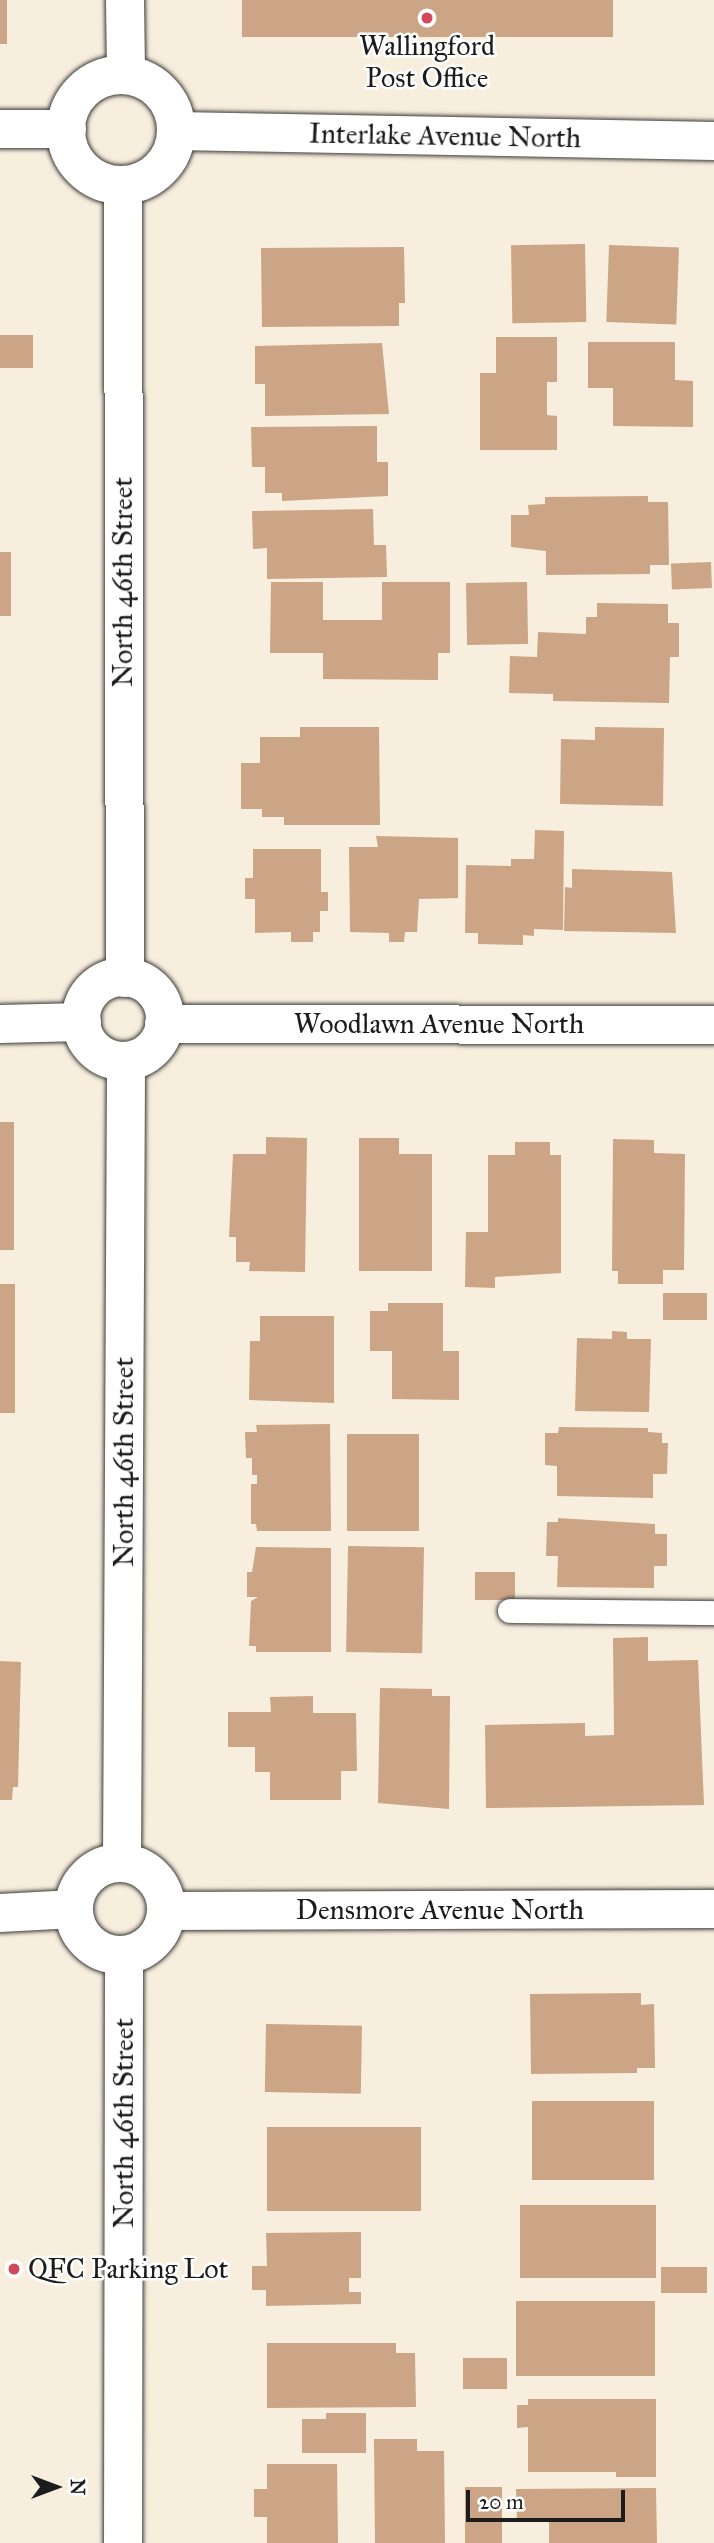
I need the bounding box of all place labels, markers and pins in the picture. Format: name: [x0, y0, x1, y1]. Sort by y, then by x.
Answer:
marker: Wallingford Post Office: [419, 10, 435, 26]
place label: Wallingford Post Office: [359, 29, 495, 95]
place label: QFC Parking Lot: [28, 2252, 228, 2286]
marker: QFC Parking Lot: [6, 2261, 22, 2277]

